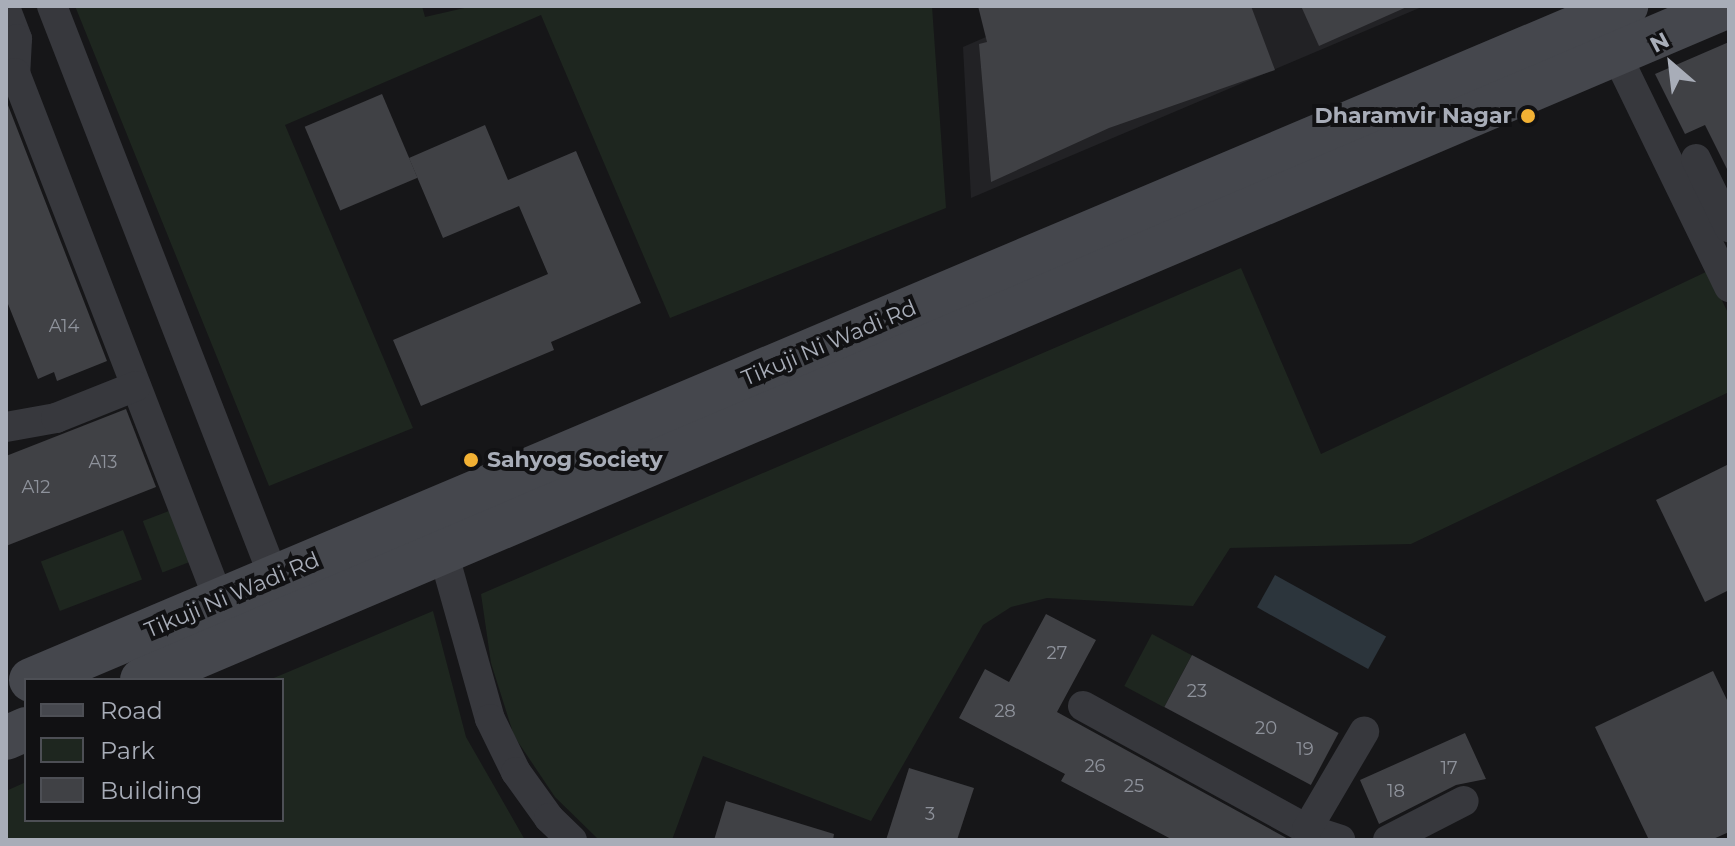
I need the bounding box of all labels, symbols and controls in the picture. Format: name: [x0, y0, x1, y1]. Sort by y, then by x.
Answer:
north arrow: [1631, 24, 1711, 104]
text: N: [1645, 26, 1674, 58]
place label: Dharamvir Nagar: [1315, 103, 1512, 129]
marker: Dharamvir Nagar: [1519, 107, 1537, 125]
street label: Tikuji Ni Wadi Rd: [738, 294, 920, 392]
house number: A14: [49, 315, 79, 337]
place label: Sahyog Society: [487, 447, 663, 473]
house number: A13: [89, 451, 117, 473]
marker: Sahyog Society: [462, 451, 480, 469]
house number: A12: [22, 476, 50, 498]
street label: Tikuji Ni Wadi Rd: [141, 546, 323, 644]
house number: 27: [1047, 642, 1067, 664]
legend: [24, 678, 284, 822]
house number: 23: [1187, 680, 1207, 702]
text: Road: [100, 696, 163, 725]
house number: 28: [994, 700, 1016, 722]
house number: 20: [1255, 717, 1277, 739]
text: Park: [100, 736, 155, 765]
house number: 19: [1296, 738, 1314, 760]
house number: 26: [1084, 755, 1106, 777]
house number: 17: [1440, 757, 1458, 779]
house number: 25: [1124, 775, 1144, 797]
text: Building: [100, 776, 203, 805]
house number: 18: [1387, 780, 1405, 802]
house number: 3: [925, 803, 935, 825]

